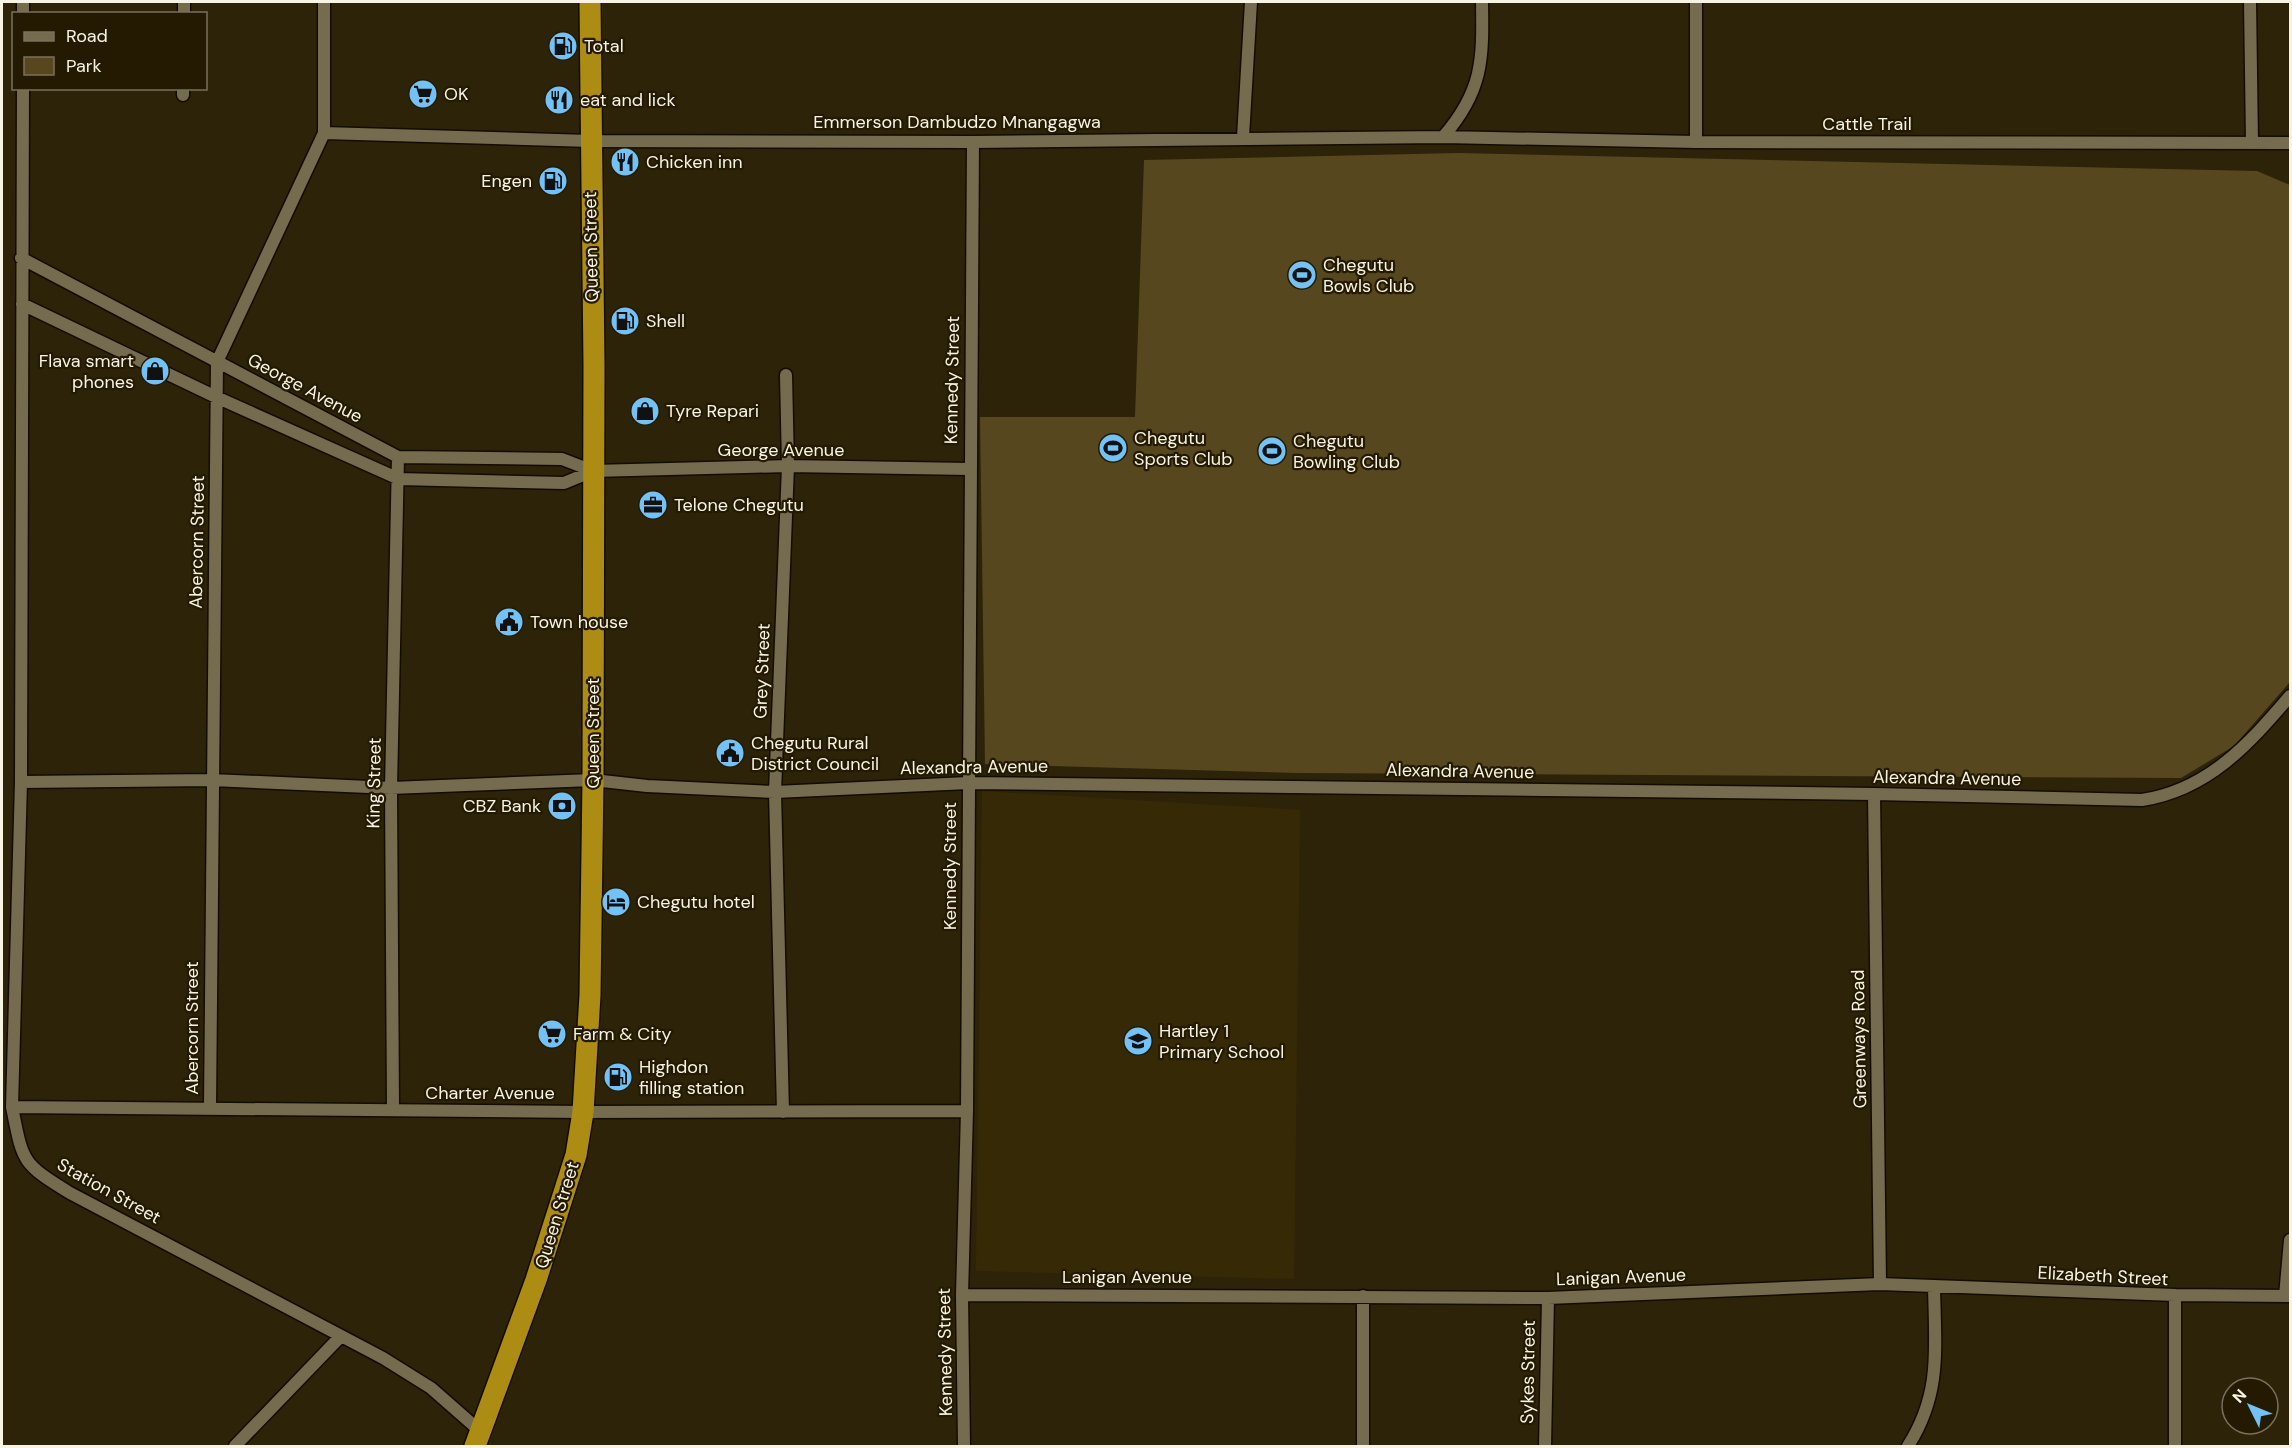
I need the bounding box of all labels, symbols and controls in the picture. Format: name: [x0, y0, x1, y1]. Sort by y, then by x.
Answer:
legend: [12, 12, 207, 90]
text: Road: [66, 24, 108, 48]
fuel station icon: Total: [547, 30, 579, 62]
place label: Total: [584, 34, 624, 58]
text: Park: [66, 54, 102, 78]
supermarket icon: OK: [407, 78, 439, 110]
place label: OK: [444, 82, 469, 106]
restaurant icon: eat and lick: [543, 84, 575, 116]
place label: eat and lick: [580, 88, 676, 112]
street label: Emmerson Dambudzo Mnangagwa: [813, 110, 1101, 134]
street label: Cattle Trail: [1822, 112, 1912, 136]
restaurant icon: Chicken inn: [609, 146, 641, 178]
place label: Chicken inn: [646, 150, 743, 174]
fuel station icon: Engen: [537, 165, 569, 197]
place label: Engen: [481, 169, 532, 193]
street label: Queen Street: [578, 191, 604, 303]
place label: Chegutu Bowls Club: [1323, 253, 1414, 298]
sports icon: Chegutu Bowls Club: [1286, 259, 1318, 291]
fuel station icon: Shell: [609, 305, 641, 337]
place label: Shell: [646, 309, 685, 333]
street label: Kennedy Street: [939, 316, 965, 444]
street label: George Avenue: [243, 348, 367, 428]
place label: Flava smart phones: [39, 349, 134, 394]
shop icon: Flava smart phones: [139, 355, 171, 387]
shop icon: Tyre Repari: [629, 395, 661, 427]
place label: Tyre Repari: [666, 399, 759, 423]
place label: Chegutu Sports Club: [1134, 426, 1232, 471]
place label: Chegutu Bowling Club: [1293, 429, 1400, 474]
sports icon: Chegutu Sports Club: [1097, 432, 1129, 464]
sports icon: Chegutu Bowling Club: [1256, 435, 1288, 467]
street label: George Avenue: [718, 438, 844, 462]
street label: Abercorn Street: [184, 475, 210, 609]
office icon: Telone Chegutu: [637, 489, 669, 521]
place label: Telone Chegutu: [674, 493, 804, 517]
public building icon: Town house: [493, 606, 525, 638]
place label: Town house: [530, 610, 628, 634]
street label: Grey Street: [748, 623, 776, 719]
street label: Queen Street: [581, 678, 605, 788]
place label: Chegutu Rural District Council: [751, 731, 879, 776]
street label: King Street: [361, 737, 387, 829]
public building icon: Chegutu Rural District Council: [714, 737, 746, 769]
street label: Alexandra Avenue: [900, 754, 1048, 780]
street label: Alexandra Avenue: [1386, 758, 1534, 784]
street label: Alexandra Avenue: [1873, 765, 2021, 791]
bank icon: CBZ Bank: [546, 790, 578, 822]
place label: CBZ Bank: [463, 794, 541, 818]
street label: Kennedy Street: [938, 802, 962, 930]
hotel icon: Chegutu hotel: [600, 886, 632, 918]
place label: Chegutu hotel: [637, 890, 755, 914]
street label: Abercorn Street: [180, 961, 204, 1095]
street label: Greenways Road: [1846, 969, 1872, 1109]
supermarket icon: Farm & City: [536, 1018, 568, 1050]
place label: Hartley 1 Primary School: [1159, 1019, 1284, 1064]
place label: Farm & City: [573, 1022, 672, 1046]
school or university icon: Hartley 1 Primary School: [1122, 1025, 1154, 1057]
place label: Highdon filling station: [639, 1055, 744, 1100]
fuel station icon: Highdon filling station: [602, 1061, 634, 1093]
street label: Charter Avenue: [425, 1081, 555, 1105]
street label: Station Street: [53, 1153, 165, 1229]
street label: Queen Street: [529, 1158, 585, 1272]
street label: Elizabeth Street: [2037, 1261, 2169, 1291]
street label: Lanigan Avenue: [1556, 1263, 1686, 1291]
street label: Lanigan Avenue: [1062, 1265, 1192, 1289]
street label: Kennedy Street: [932, 1288, 958, 1416]
street label: Sykes Street: [1515, 1320, 1541, 1424]
north arrow: [2220, 1376, 2280, 1436]
text: N: [2228, 1385, 2251, 1408]

